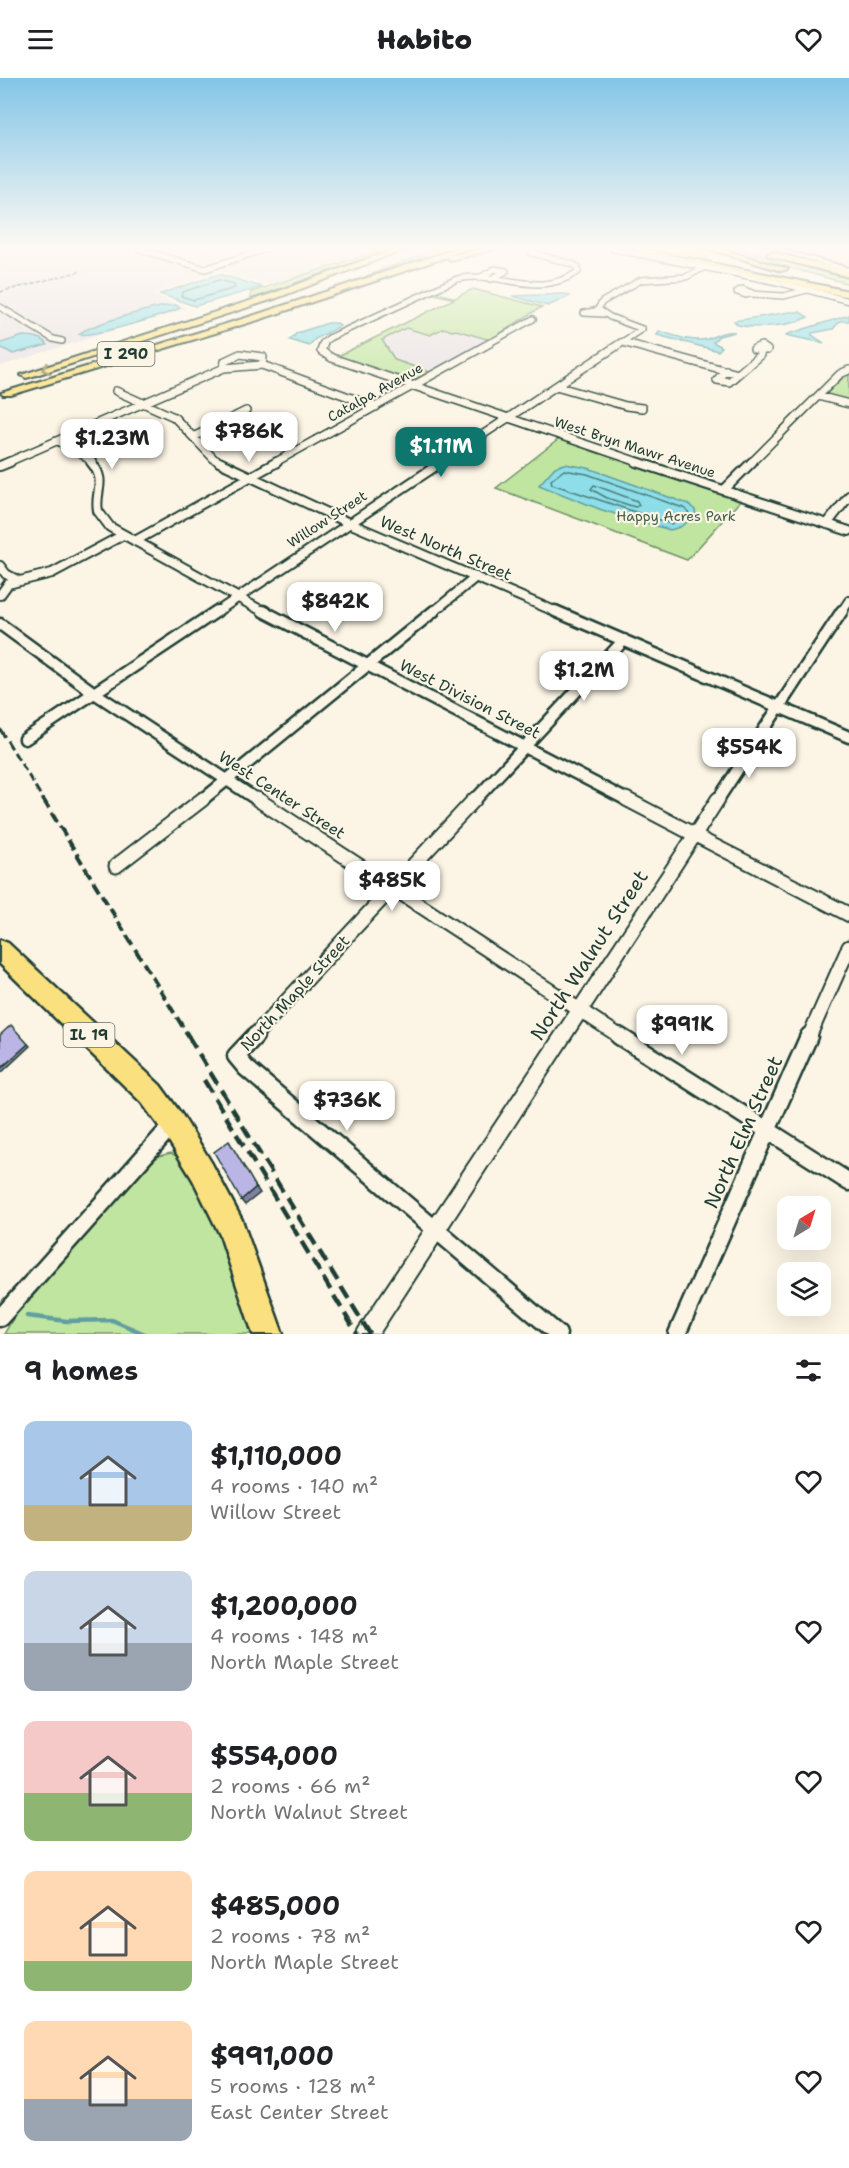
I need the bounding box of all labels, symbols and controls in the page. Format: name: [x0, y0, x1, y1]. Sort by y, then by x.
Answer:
text: Habito: [377, 21, 472, 58]
icon: menu: [24, 23, 57, 56]
icon: heart: [792, 23, 825, 56]
road number: I 290: [98, 342, 154, 366]
street label: Catalpa Avenue: [324, 358, 426, 426]
one-way arrow: [41, 362, 52, 374]
pin: $786K: [207, 412, 291, 463]
street label: West Bryn Mawr Avenue: [552, 412, 718, 482]
text: $786K: [215, 418, 283, 444]
pin: $1.23M: [63, 419, 161, 470]
text: $1.23M: [74, 425, 150, 451]
pin: $1.11M: [392, 427, 490, 478]
text: $1.11M: [409, 433, 473, 459]
street label: Willow Street: [284, 486, 370, 552]
park label: Happy Acres Park: [616, 507, 736, 525]
street label: West North Street: [377, 511, 515, 585]
pin: $842K: [293, 582, 377, 633]
text: $842K: [301, 588, 369, 614]
pin: $1.2M: [542, 651, 626, 702]
street label: West Division Street: [396, 654, 544, 744]
text: $1.2M: [553, 657, 615, 683]
pin: $554K: [707, 728, 791, 779]
text: $554K: [716, 734, 782, 760]
street label: West Center Street: [215, 746, 349, 844]
pin: $485K: [350, 861, 434, 912]
street label: North Walnut Street: [524, 865, 654, 1045]
text: $485K: [358, 867, 426, 893]
street label: North Maple Street: [236, 931, 354, 1055]
pin: $991K: [640, 1005, 724, 1056]
text: $991K: [650, 1011, 714, 1037]
road number: IL 19: [64, 1023, 115, 1047]
street label: North Elm Street: [698, 1052, 788, 1212]
pin: $736K: [305, 1081, 389, 1132]
text: $736K: [313, 1087, 381, 1113]
north arrow: [777, 1196, 831, 1250]
map controls: [777, 1196, 831, 1316]
button: layers: [777, 1262, 831, 1316]
text: 9 homes: [24, 1353, 138, 1388]
icon: filters: [792, 1354, 825, 1387]
text: $1,110,000: [210, 1438, 342, 1473]
icon: home: [72, 1445, 144, 1517]
icon: heart: [792, 1465, 825, 1498]
text: 4 rooms · 140 m²: [210, 1473, 378, 1499]
text: Willow Street: [210, 1499, 341, 1525]
text: $1,200,000: [210, 1588, 358, 1623]
icon: home: [72, 1595, 144, 1667]
icon: heart: [792, 1615, 825, 1648]
text: 4 rooms · 148 m²: [210, 1623, 378, 1649]
text: North Maple Street: [210, 1649, 399, 1675]
text: $554,000: [210, 1738, 338, 1773]
icon: home: [72, 1745, 144, 1817]
icon: heart: [792, 1765, 825, 1798]
text: 2 rooms · 66 m²: [210, 1773, 371, 1799]
text: North Walnut Street: [210, 1799, 408, 1825]
text: $485,000: [210, 1888, 340, 1923]
icon: home: [72, 1895, 144, 1967]
icon: heart: [792, 1915, 825, 1948]
text: 2 rooms · 78 m²: [210, 1923, 370, 1949]
text: North Maple Street: [210, 1949, 399, 1975]
text: $991,000: [210, 2038, 334, 2073]
icon: home: [72, 2045, 144, 2117]
icon: heart: [792, 2065, 825, 2098]
text: 5 rooms · 128 m²: [210, 2073, 376, 2099]
text: East Center Street: [210, 2099, 389, 2125]

